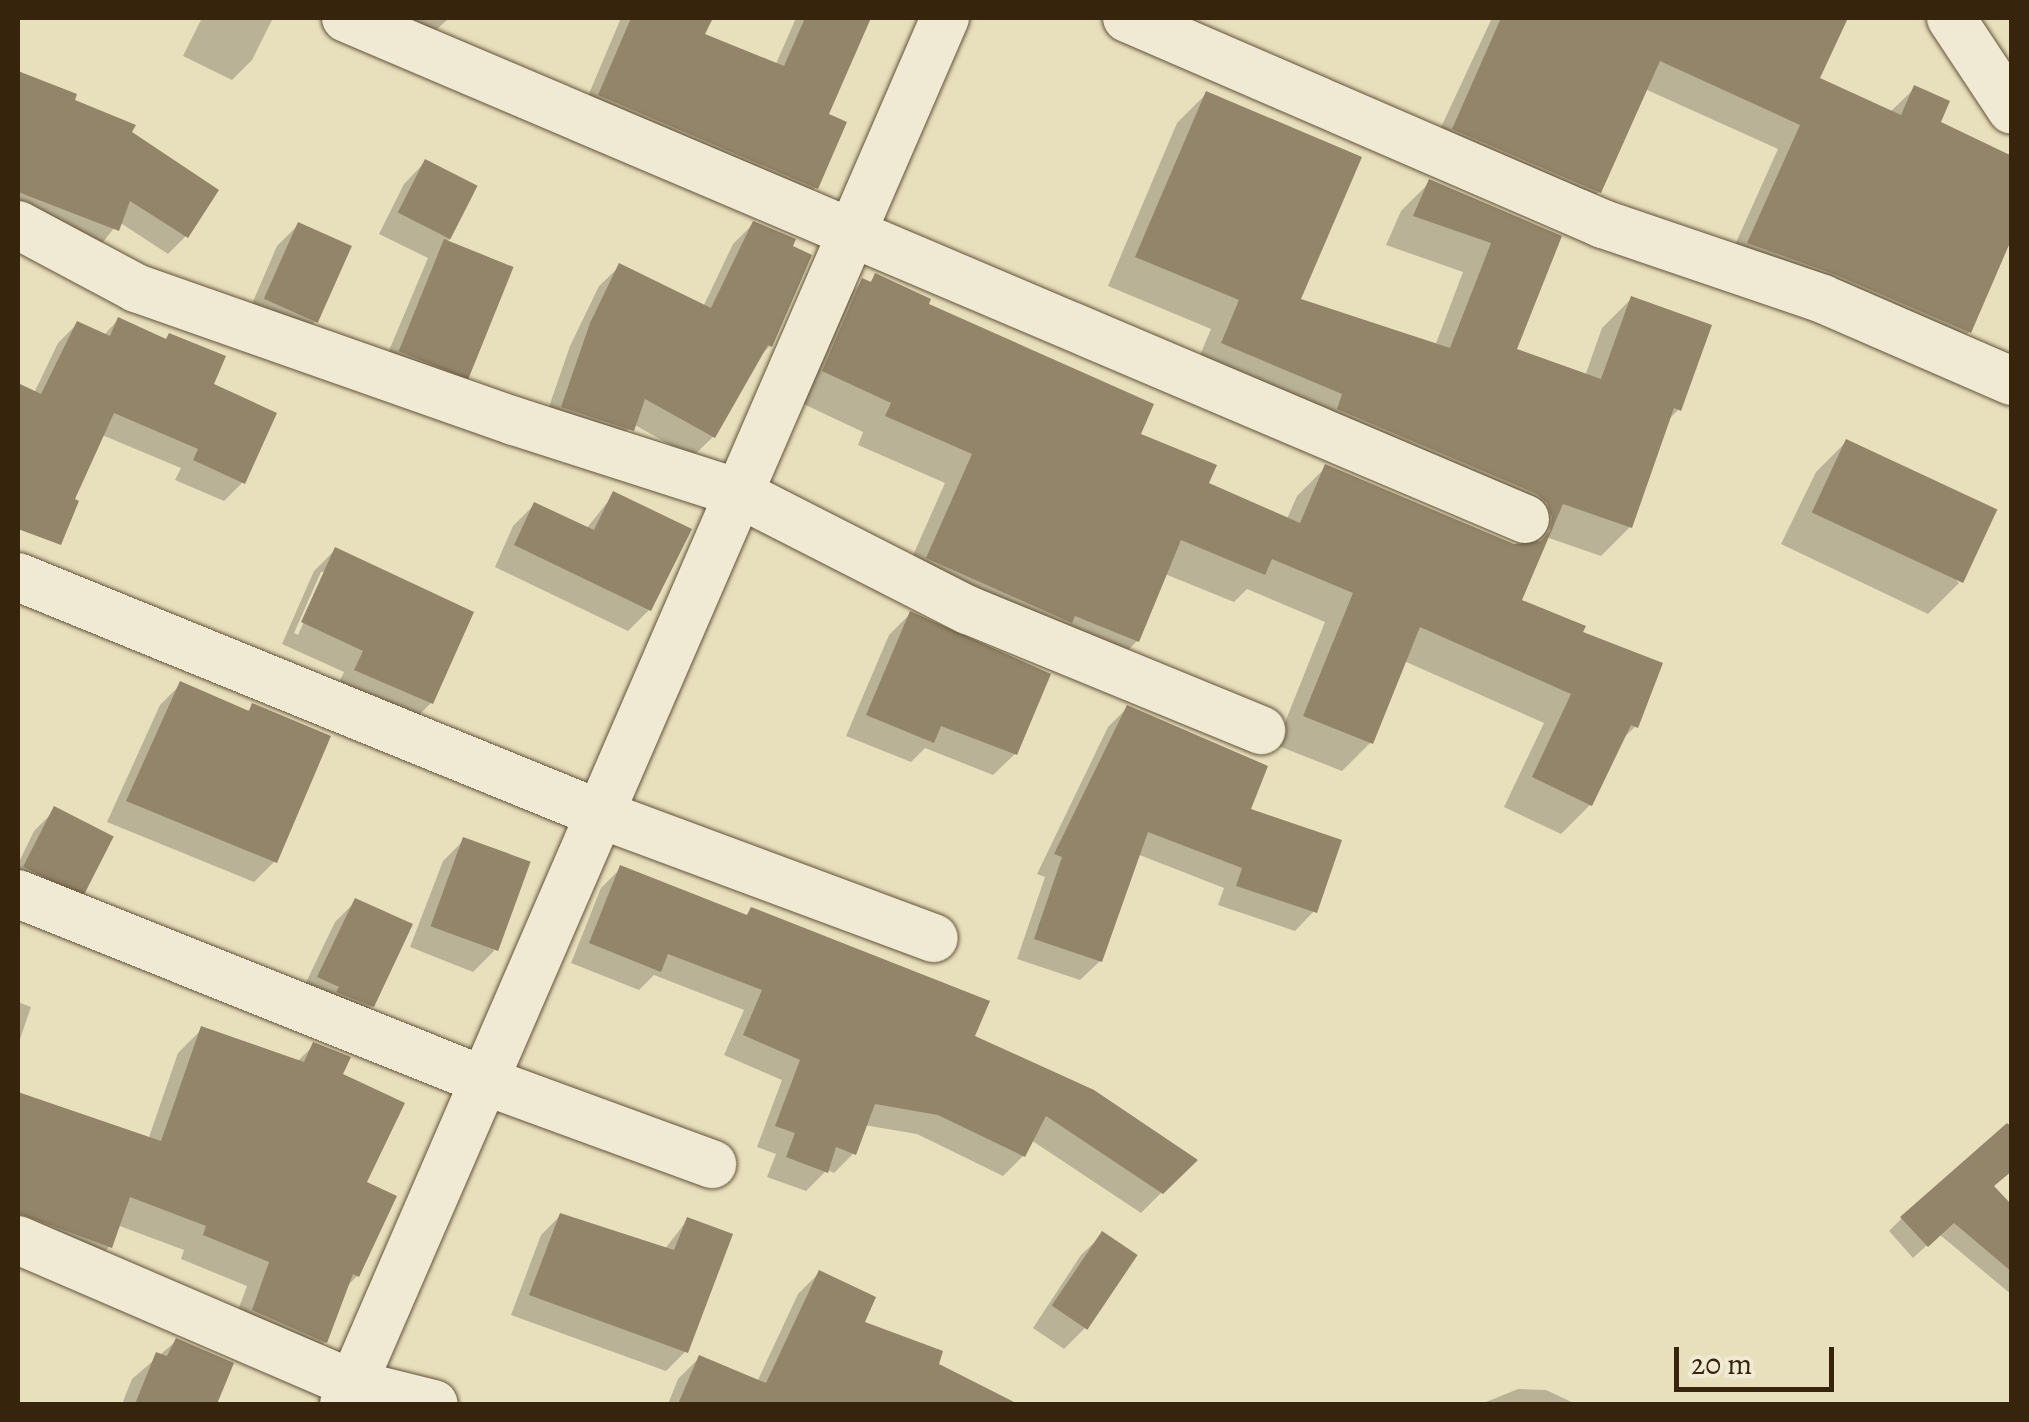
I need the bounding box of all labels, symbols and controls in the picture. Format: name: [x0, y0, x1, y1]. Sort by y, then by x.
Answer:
scale bar: [1679, 1327, 1839, 1389]
text: 20 m: [1691, 1344, 1752, 1384]

